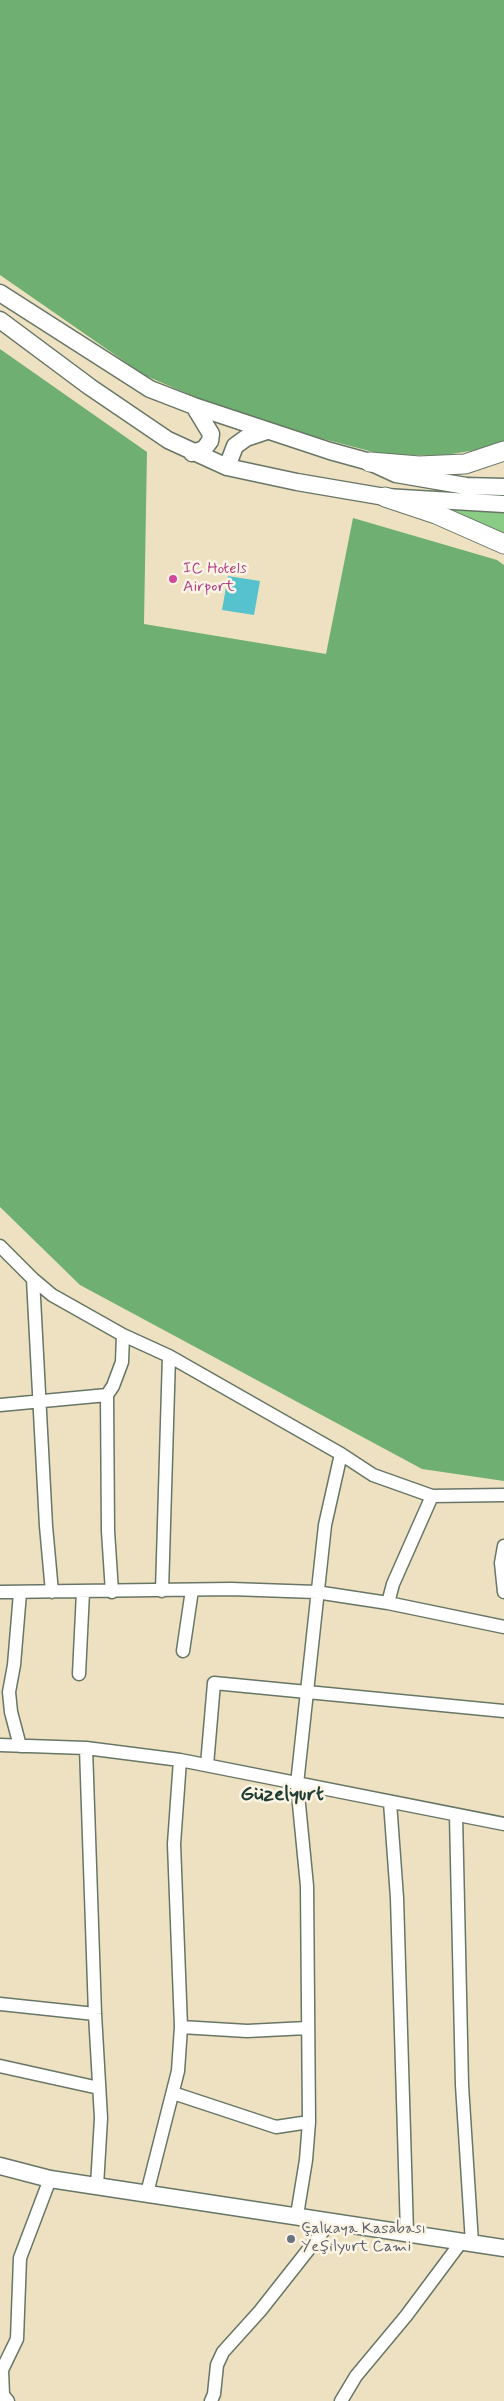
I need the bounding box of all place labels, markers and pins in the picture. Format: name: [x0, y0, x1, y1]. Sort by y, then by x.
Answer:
place label: IC Hotels Airport: [183, 560, 247, 598]
marker: IC Hotels Airport: [167, 573, 179, 585]
place label: Çalkaya Kasabası Yeşilyurt Cami: [301, 2220, 426, 2258]
marker: Çalkaya Kasabası Yeşilyurt Cami: [285, 2233, 297, 2245]

